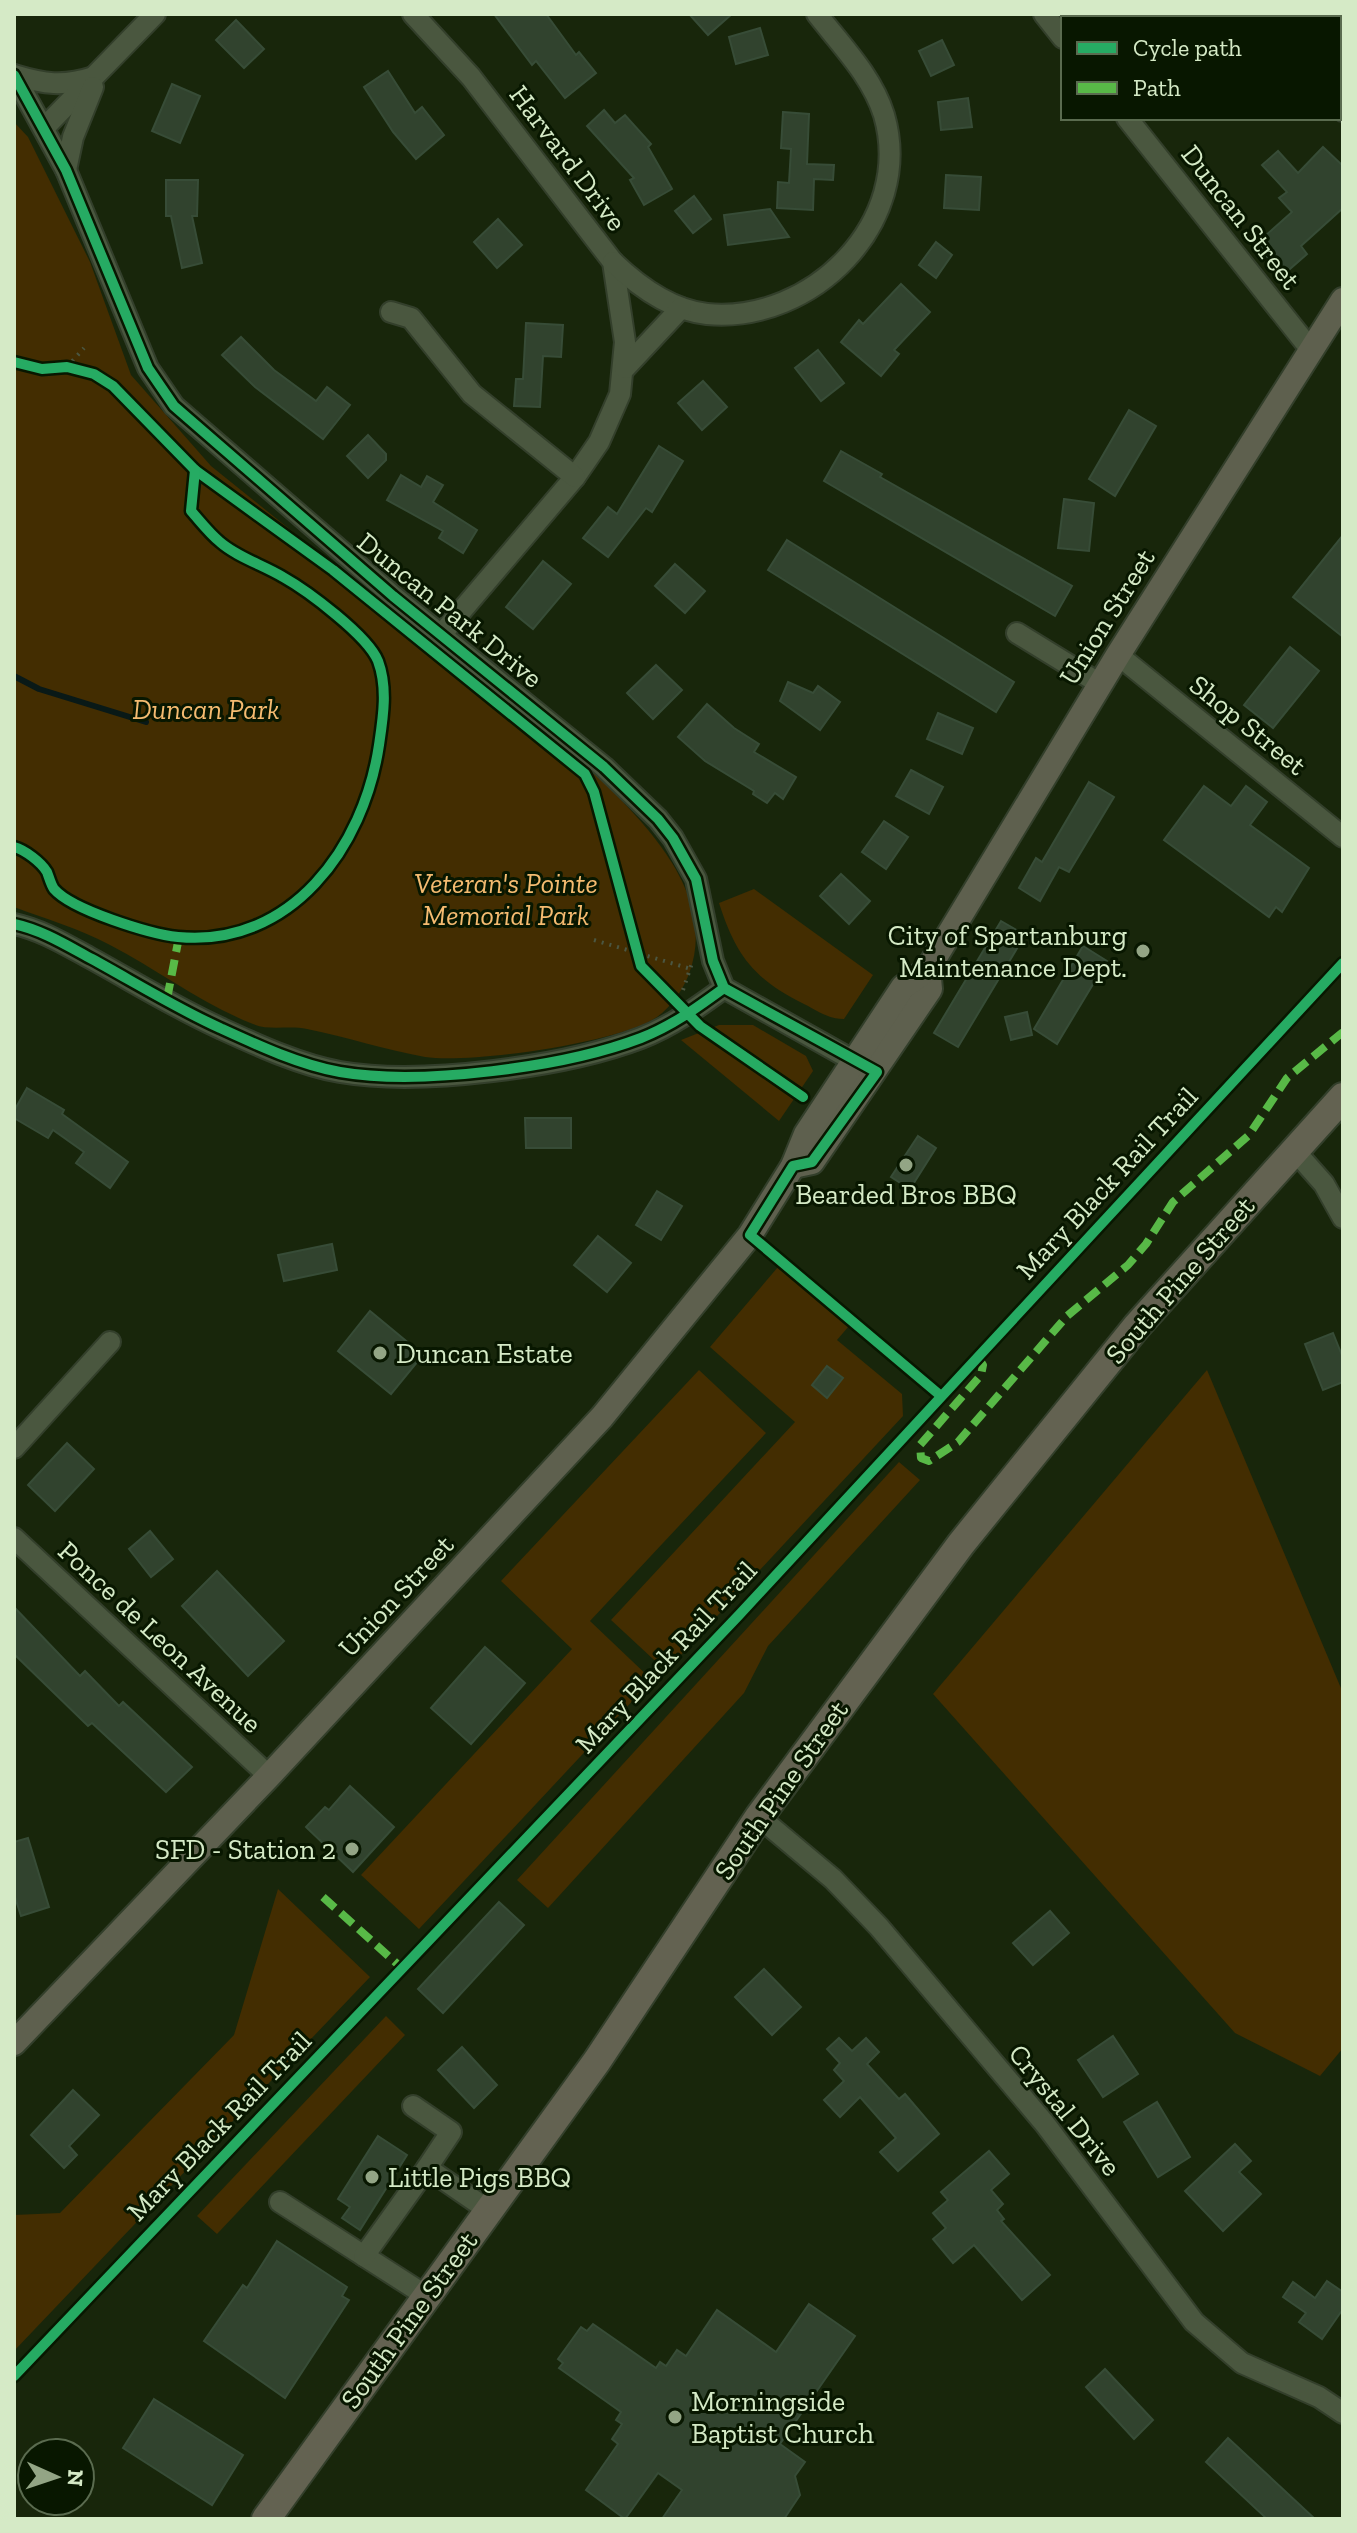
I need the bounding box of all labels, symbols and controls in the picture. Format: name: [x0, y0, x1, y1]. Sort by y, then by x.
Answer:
legend: [1061, 16, 1341, 120]
text: Cycle path: [1133, 33, 1242, 62]
text: Path: [1133, 73, 1181, 102]
street label: Harvard Drive: [503, 79, 633, 237]
street label: Duncan Street: [1174, 138, 1308, 296]
street label: Duncan Park Drive: [351, 525, 549, 695]
street label: Union Street: [1052, 543, 1162, 691]
street label: Shop Street: [1183, 668, 1313, 782]
park label: Duncan Park: [133, 693, 279, 726]
park label: Veteran's Pointe Memorial Park: [414, 867, 598, 932]
place label: City of Spartanburg Maintenance Dept.: [888, 919, 1127, 984]
marker: City of Spartanburg Maintenance Dept.: [1134, 942, 1152, 960]
street label: Mary Black Rail Trail: [1009, 1080, 1205, 1286]
marker: Bearded Bros BBQ: [897, 1156, 915, 1174]
place label: Bearded Bros BBQ: [795, 1178, 1017, 1211]
street label: South Pine Street: [1099, 1189, 1262, 1370]
place label: Duncan Estate: [396, 1337, 573, 1370]
marker: Duncan Estate: [371, 1344, 389, 1362]
street label: Union Street: [331, 1528, 461, 1664]
street label: Ponce de Leon Avenue: [51, 1534, 269, 1740]
street label: Mary Black Rail Trail: [568, 1554, 764, 1760]
street label: South Pine Street: [707, 1694, 855, 1886]
place label: SFD - Station 2: [155, 1833, 336, 1866]
marker: SFD - Station 2: [343, 1840, 361, 1858]
street label: Mary Black Rail Trail: [120, 2024, 318, 2228]
street label: Crystal Drive: [1002, 2038, 1128, 2182]
place label: Little Pigs BBQ: [388, 2161, 571, 2194]
marker: Little Pigs BBQ: [363, 2168, 381, 2186]
street label: South Pine Street: [334, 2225, 485, 2415]
place label: Morningside Baptist Church: [691, 2385, 874, 2450]
marker: Morningside Baptist Church: [666, 2408, 684, 2426]
north arrow: [16, 2437, 96, 2517]
text: N: [62, 2469, 89, 2487]

